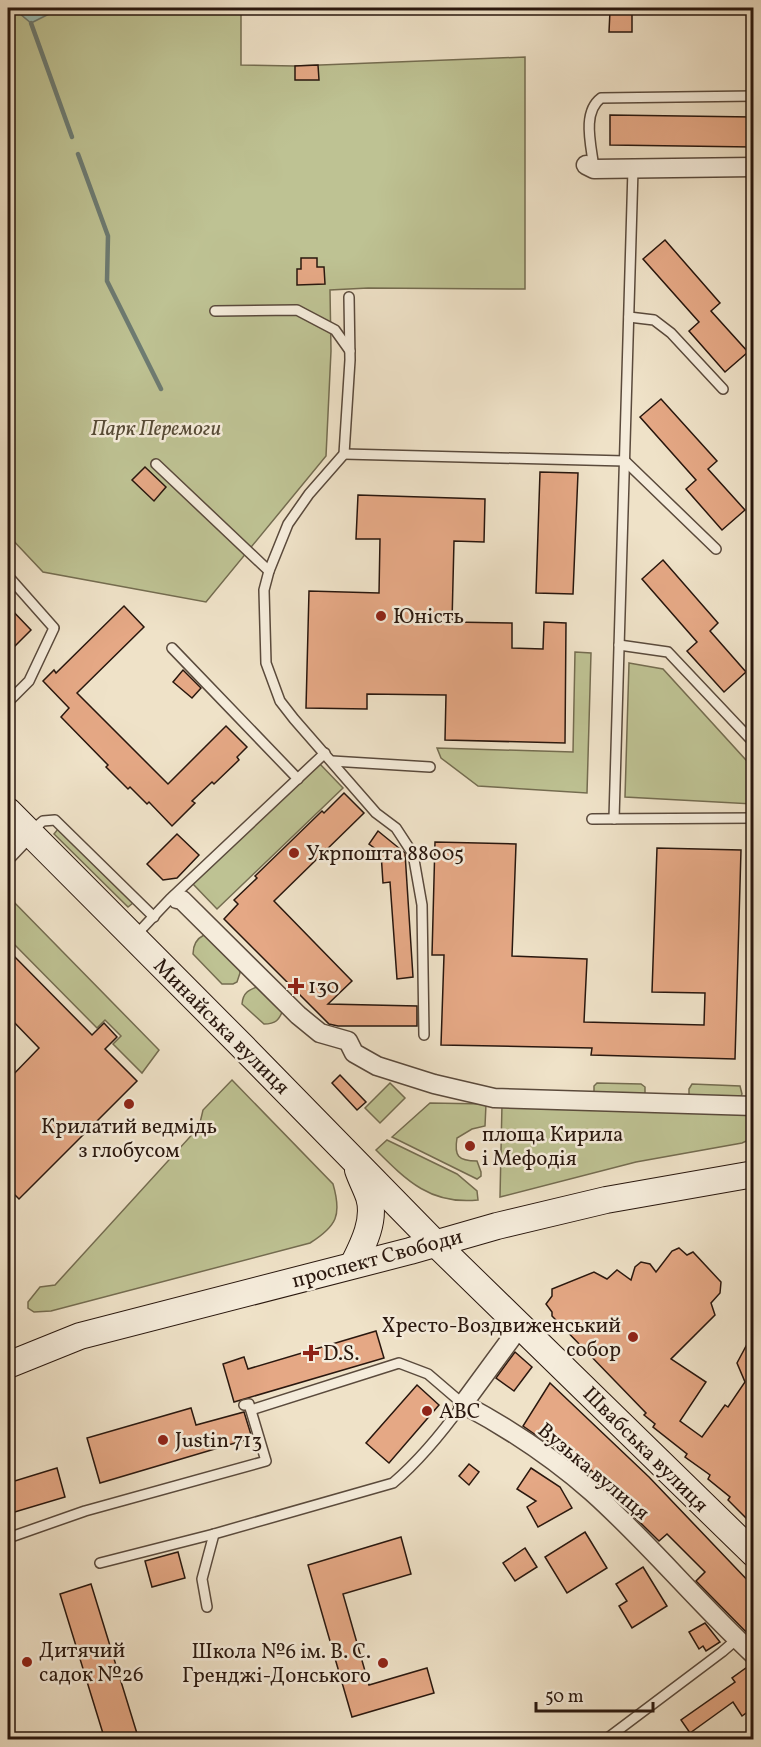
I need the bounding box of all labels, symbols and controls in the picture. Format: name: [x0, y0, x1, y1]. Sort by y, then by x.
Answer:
park label: Парк Перемоги: [91, 415, 221, 444]
place label: Юність: [393, 603, 464, 632]
marker: Юність: [374, 609, 388, 623]
place label: Укрпошта 88005: [306, 840, 464, 869]
marker: Укрпошта 88005: [287, 846, 301, 860]
street label: Минайська вулиця: [146, 952, 296, 1102]
place label: 130: [308, 973, 339, 1002]
marker: 130: [289, 979, 303, 993]
marker: Крилатий ведмідь з глобусом: [122, 1097, 136, 1111]
place label: Крилатий ведмідь з глобусом: [41, 1113, 217, 1166]
place label: площа Кирила і Мефодія: [482, 1121, 624, 1174]
marker: площа Кирила і Мефодія: [463, 1139, 477, 1153]
street label: проспект Свободи: [289, 1223, 466, 1296]
place label: Хресто-Воздвиженський собор: [382, 1312, 621, 1365]
marker: Хресто-Воздвиженський собор: [626, 1330, 640, 1344]
place label: D.S.: [323, 1340, 359, 1369]
marker: D.S.: [304, 1346, 318, 1360]
street label: Швабська вулиця: [575, 1381, 714, 1520]
place label: ABC: [439, 1398, 481, 1427]
marker: ABC: [420, 1404, 434, 1418]
street label: Вузька вулиця: [531, 1417, 655, 1528]
place label: Justin 713: [175, 1427, 262, 1456]
marker: Justin 713: [156, 1433, 170, 1447]
place label: Дитячий садок №26: [39, 1637, 144, 1690]
place label: Школа №6 ім. В. С. Гренджі-Донського: [182, 1638, 371, 1691]
marker: Дитячий садок №26: [20, 1655, 34, 1669]
marker: Школа №6 ім. В. С. Гренджі-Донського: [376, 1656, 390, 1670]
scale bar: [536, 1675, 653, 1713]
text: 50 m: [545, 1685, 584, 1710]

